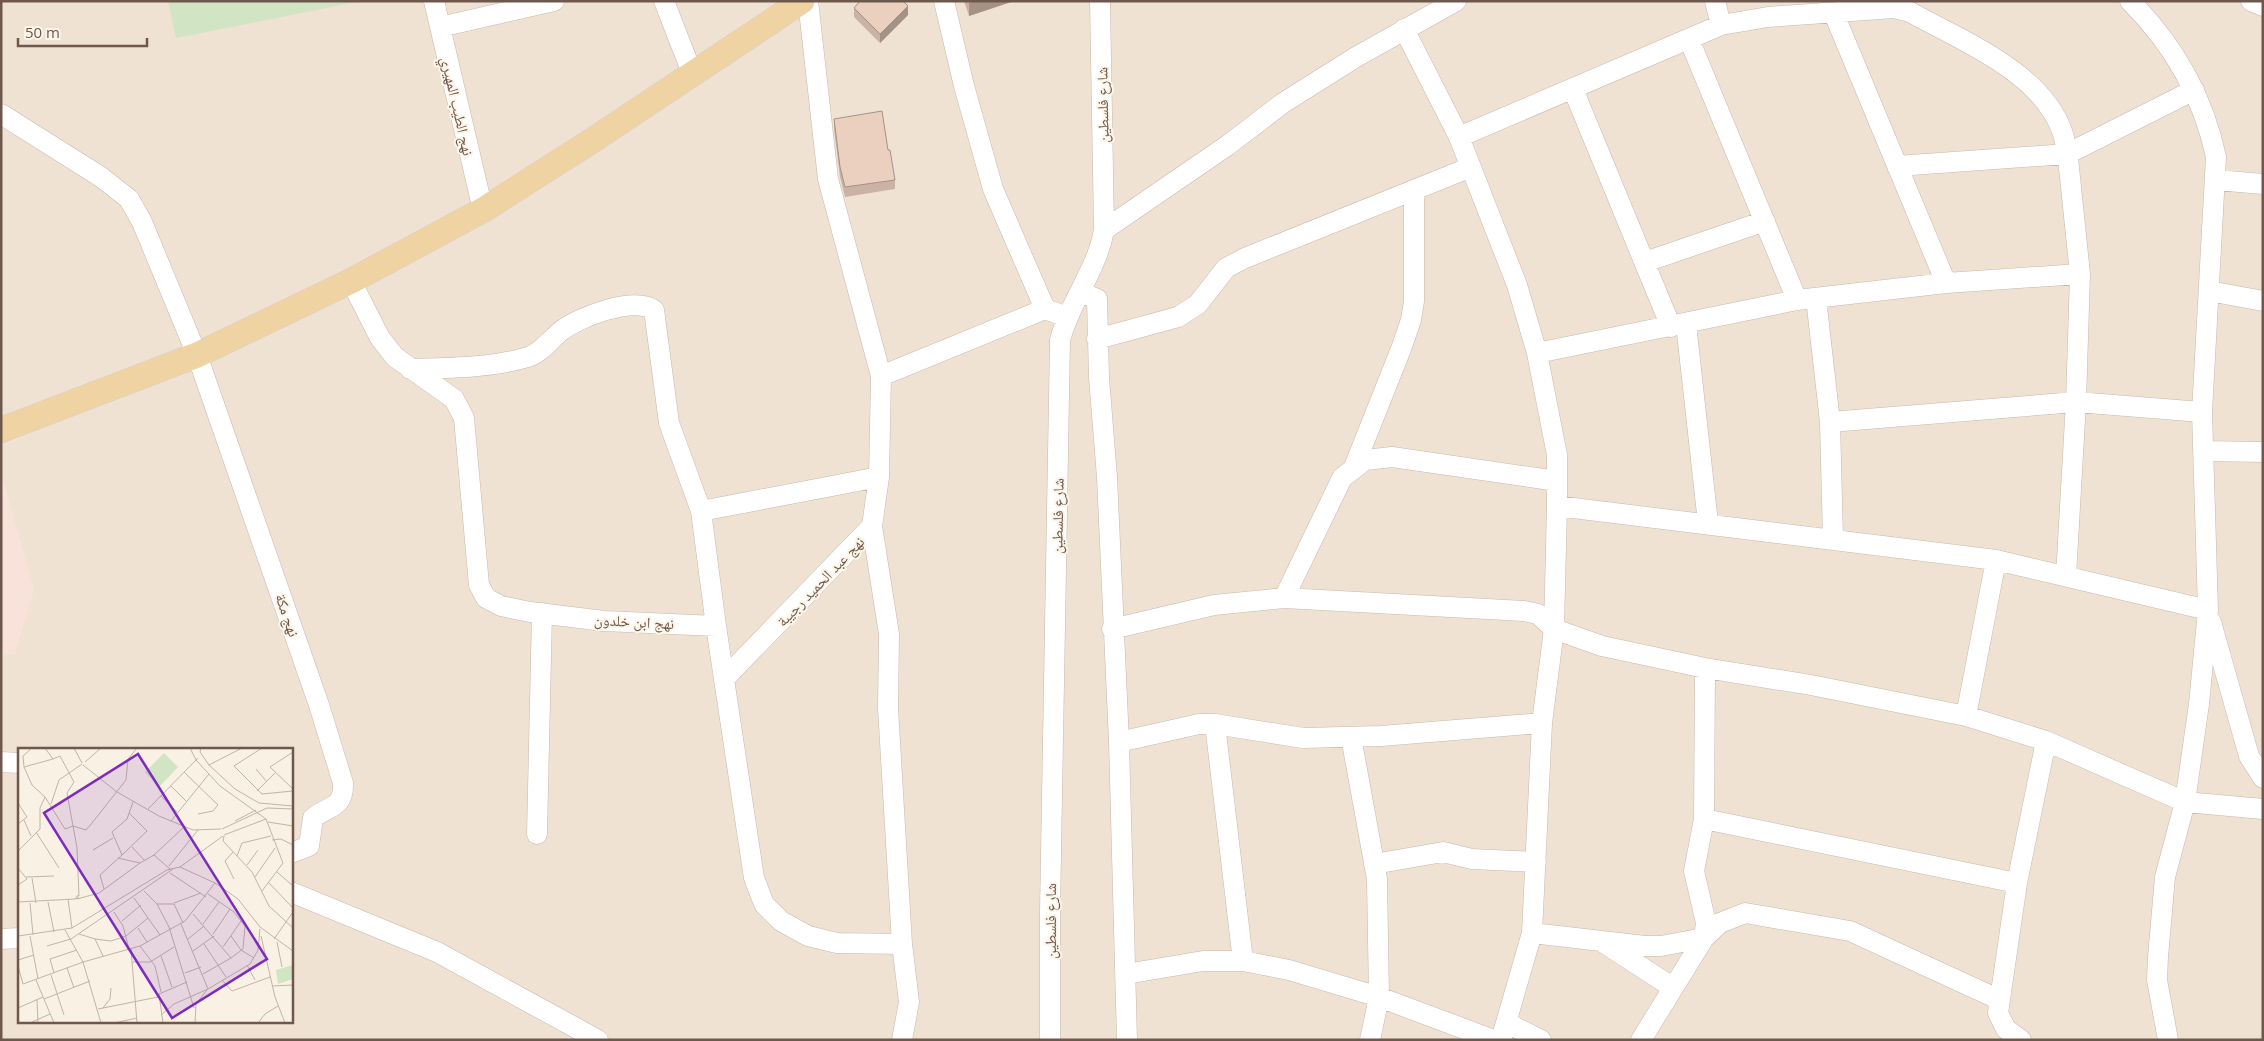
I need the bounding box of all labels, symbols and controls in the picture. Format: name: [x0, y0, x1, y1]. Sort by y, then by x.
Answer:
scale bar: [18, 15, 146, 47]
text: 50 m: [25, 22, 60, 42]
street label: نهج الطيب المهيري: [434, 55, 479, 158]
street label: شارع فلسطين: [1091, 67, 1114, 143]
street label: شارع فلسطين: [1046, 478, 1069, 554]
street label: نهج عبد الحميد رجيبة: [772, 532, 869, 631]
street label: نهج مكة: [270, 591, 305, 639]
street label: نهج ابن خلدون: [593, 609, 675, 634]
inset map: [18, 748, 292, 1024]
street label: شارع فلسطين: [1040, 883, 1061, 959]

